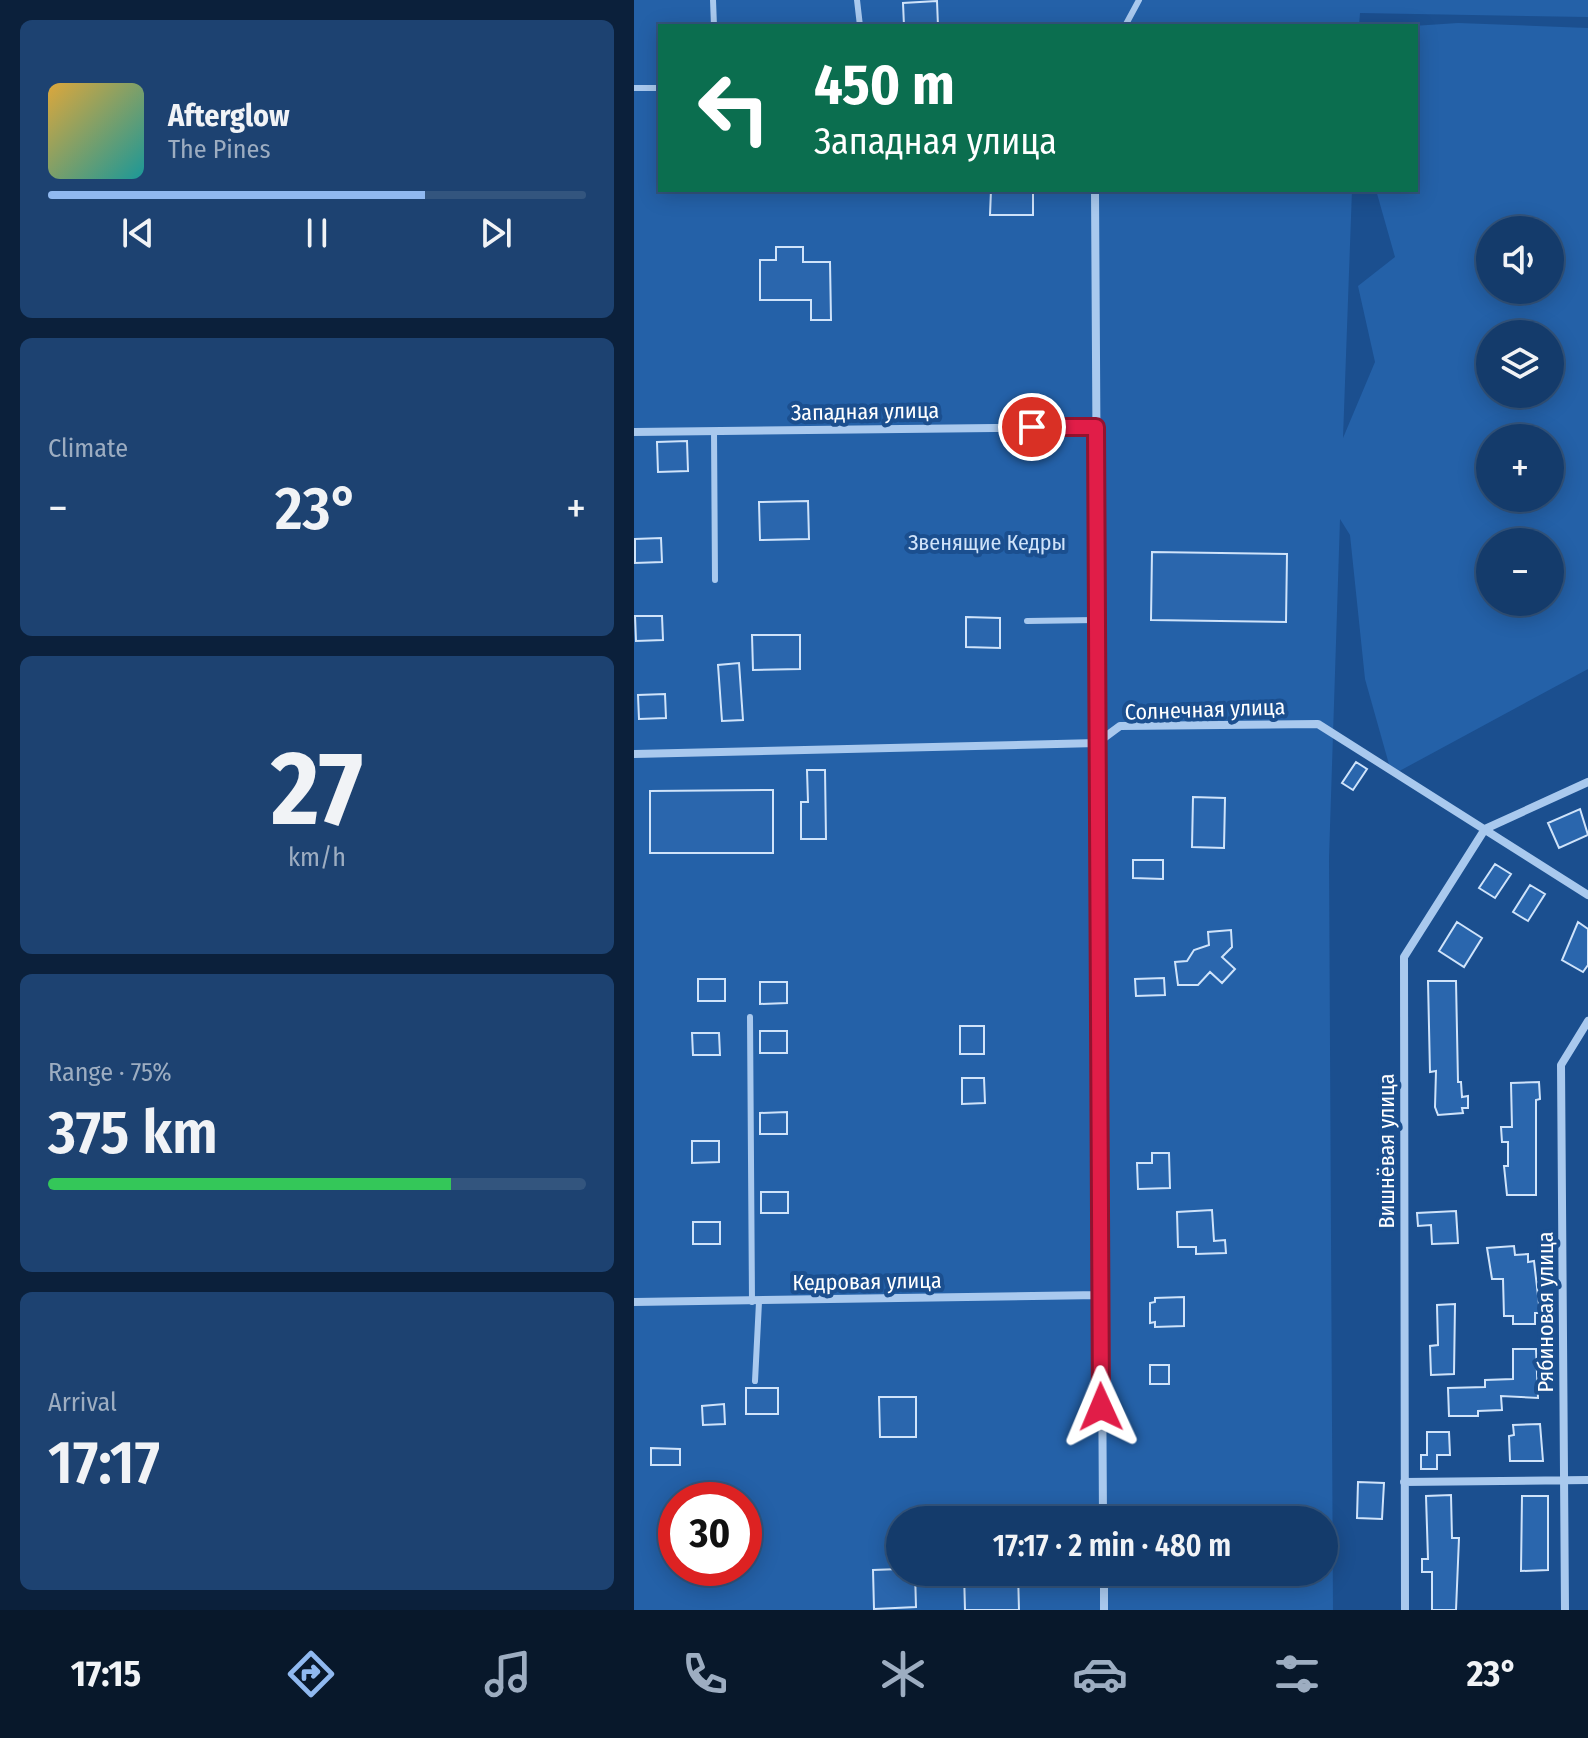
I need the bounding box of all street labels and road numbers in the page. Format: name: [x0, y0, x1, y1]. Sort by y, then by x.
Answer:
street label: Западная улица: [791, 397, 939, 426]
street label: Солнечная улица: [1124, 693, 1286, 726]
street label: Вишнёвая улица: [1373, 1074, 1400, 1229]
street label: Рябиновая улица: [1532, 1232, 1559, 1392]
street label: Кедровая улица: [792, 1267, 942, 1296]

